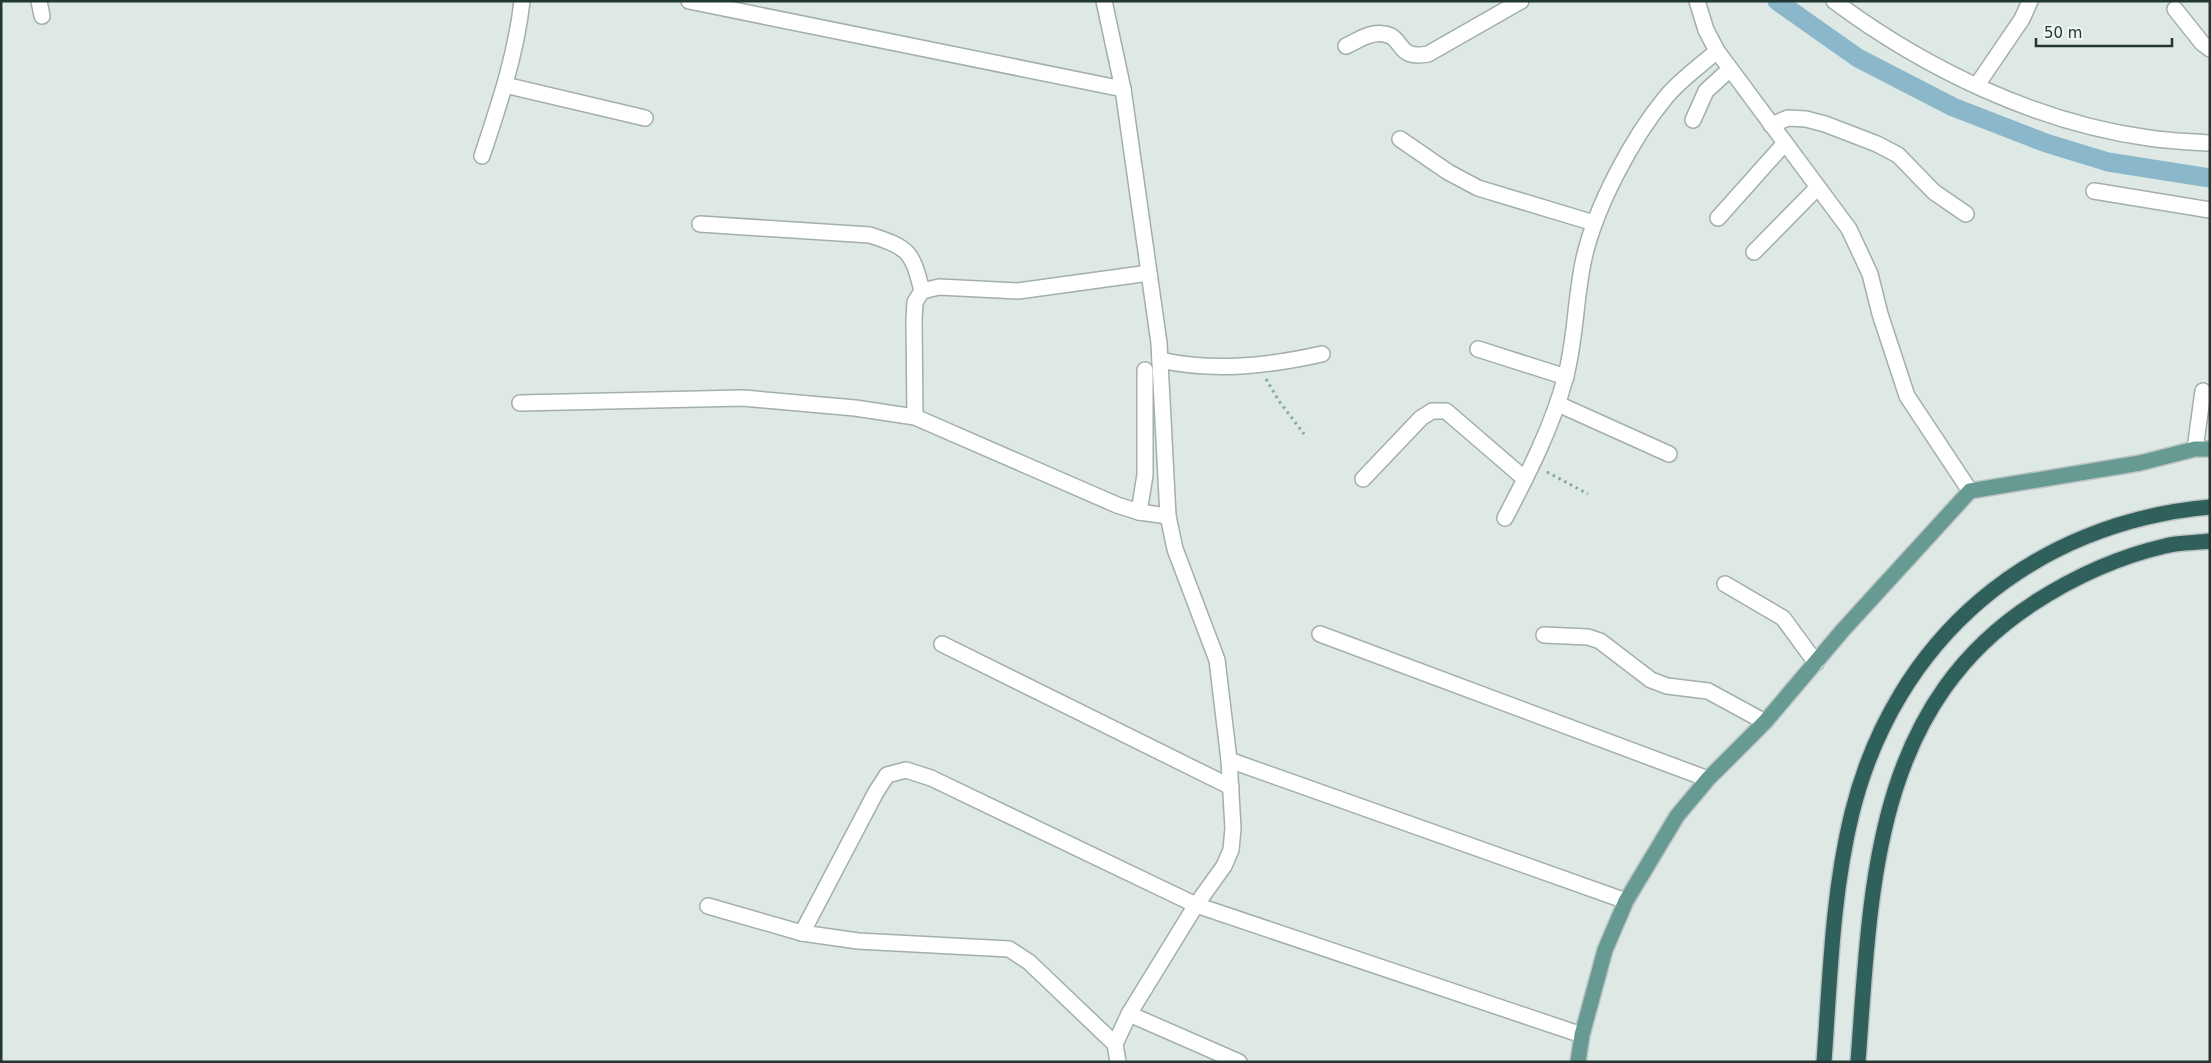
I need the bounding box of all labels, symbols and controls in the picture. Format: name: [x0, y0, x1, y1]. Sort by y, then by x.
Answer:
scale bar: [2036, 15, 2172, 47]
text: 50 m: [2044, 24, 2082, 42]

